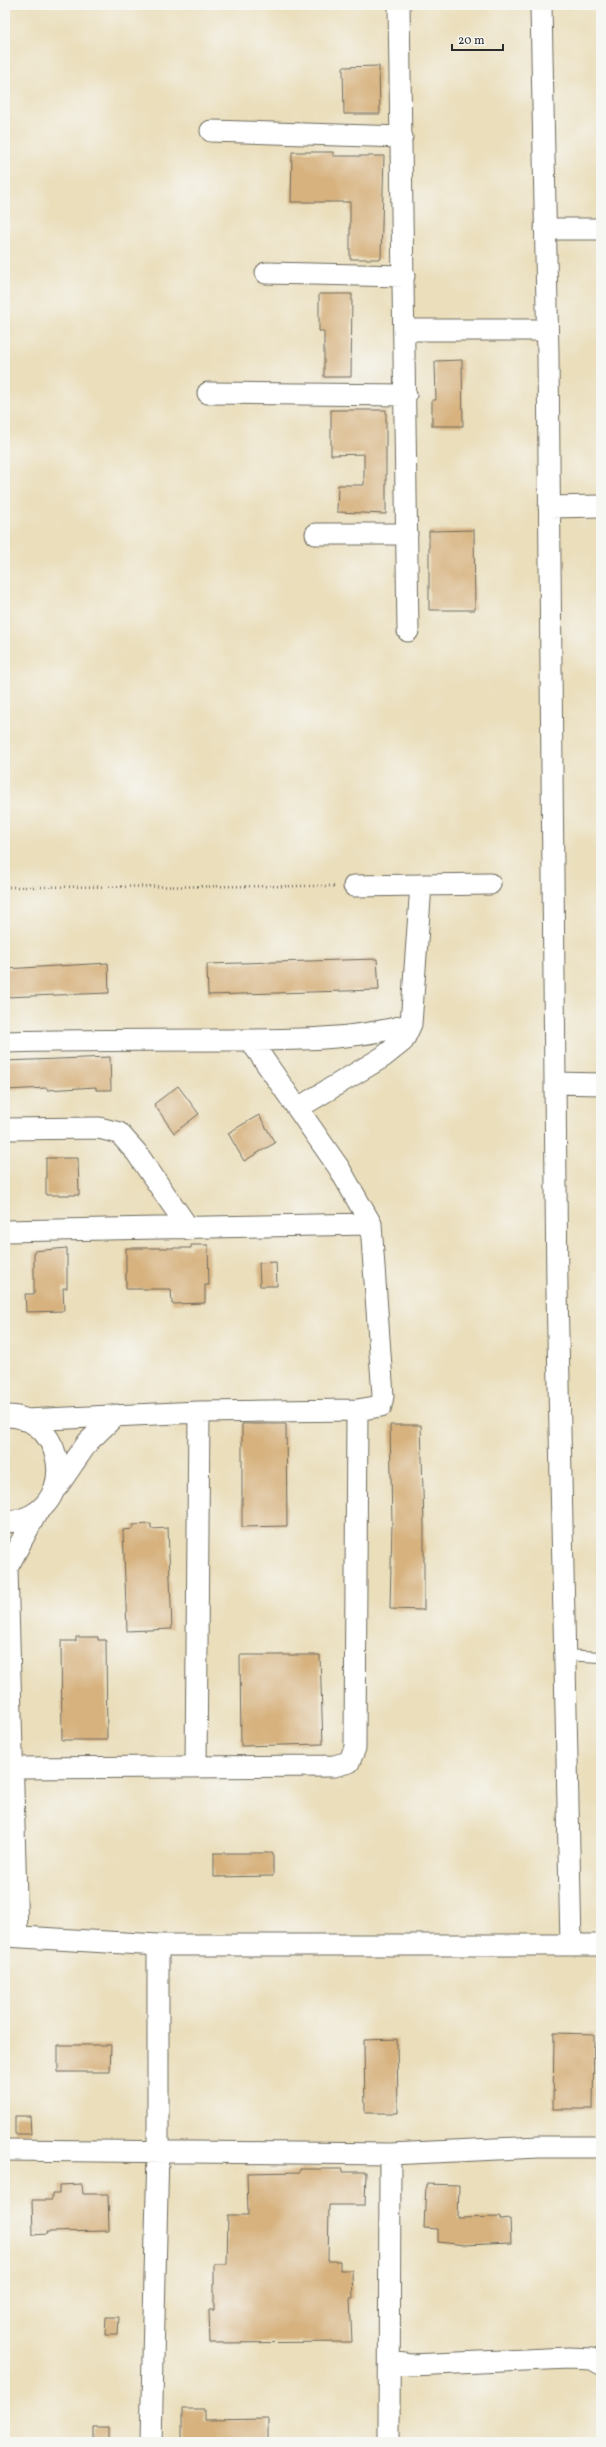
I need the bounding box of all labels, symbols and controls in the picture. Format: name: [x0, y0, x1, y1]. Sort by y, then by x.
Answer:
scale bar: [452, 26, 503, 52]
text: 20 m: [458, 33, 485, 49]

